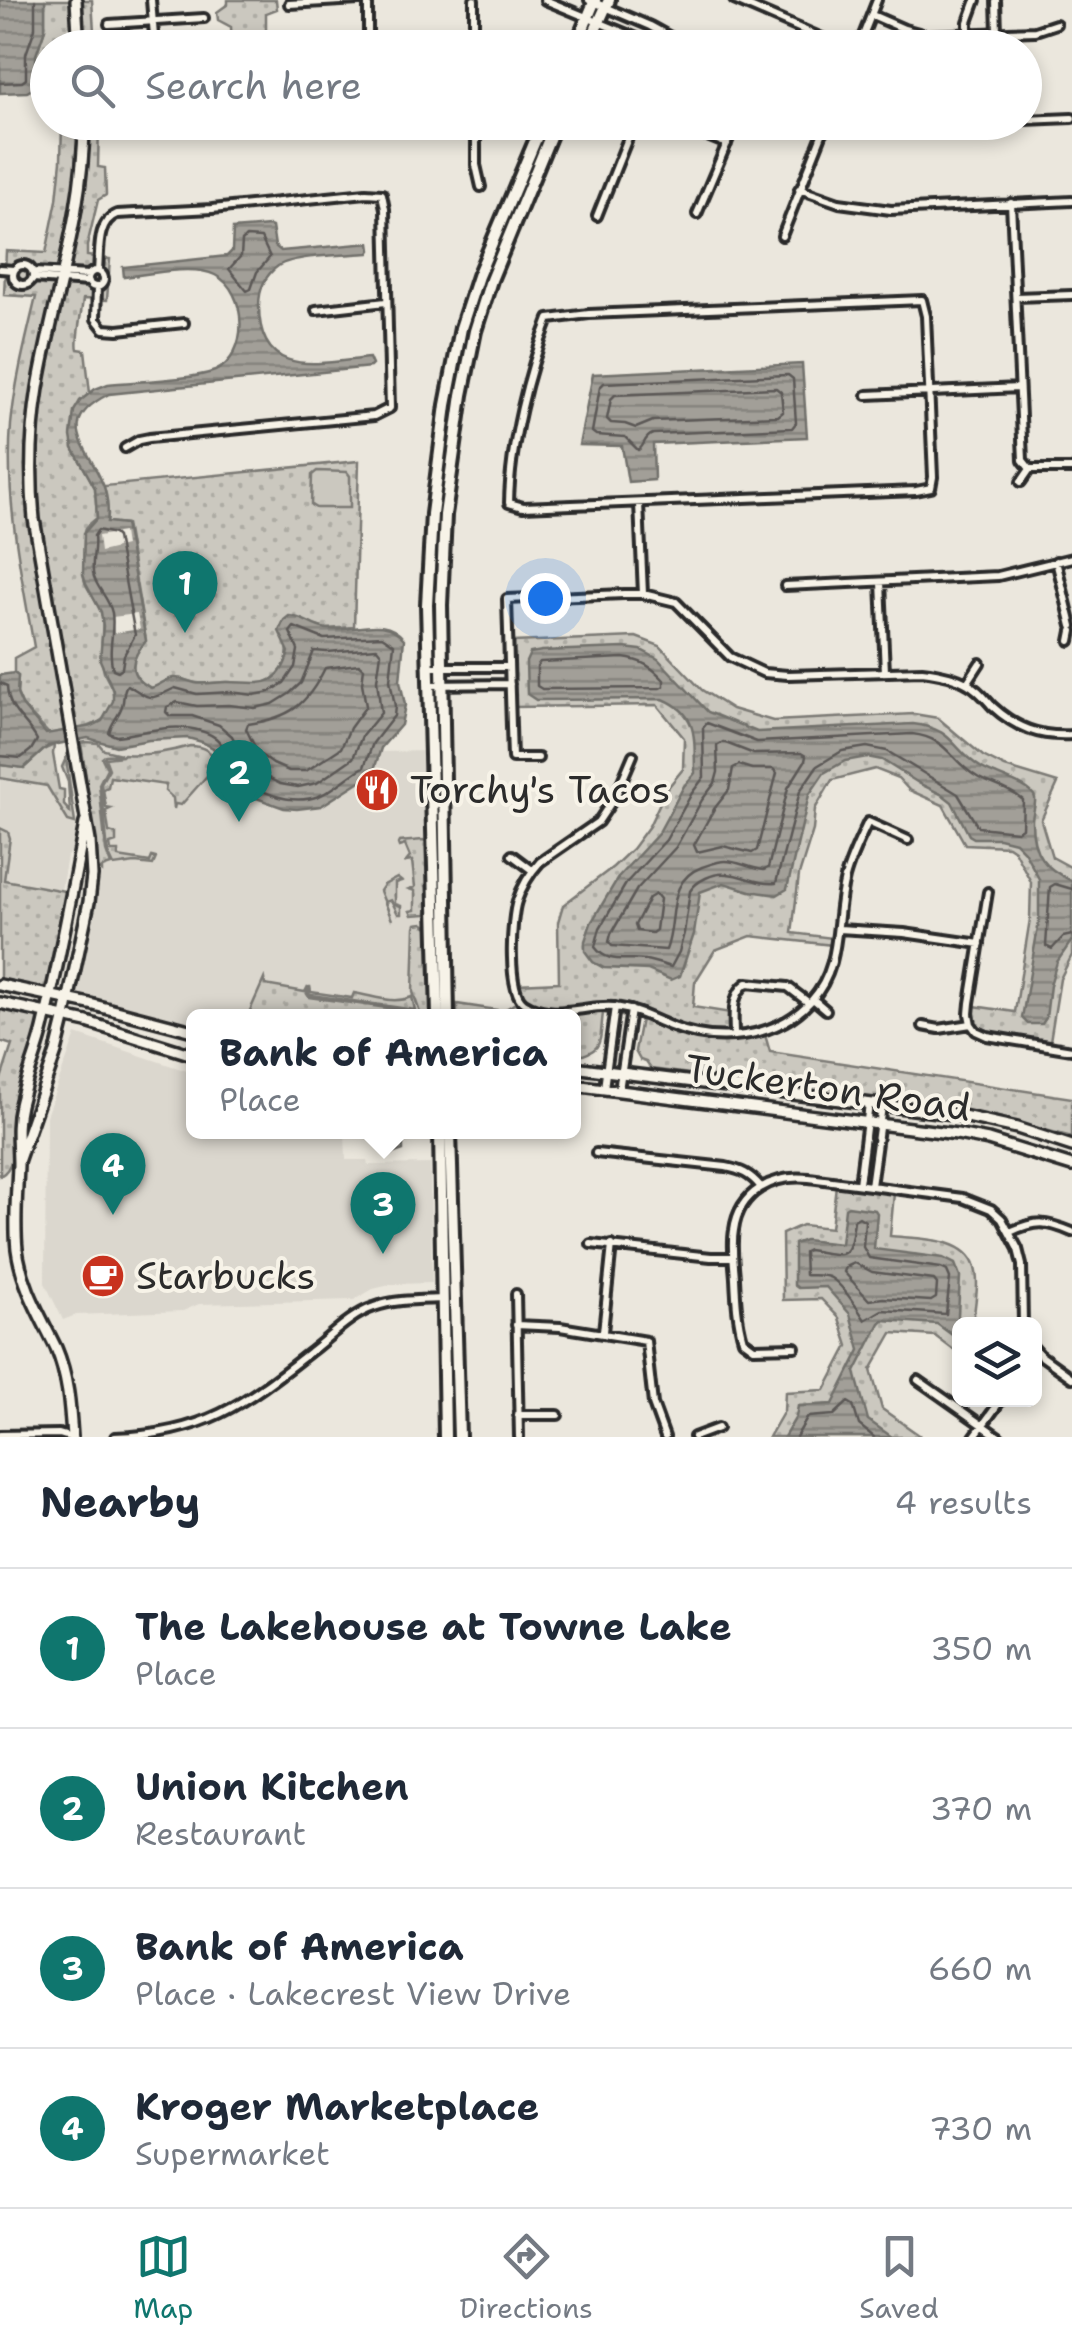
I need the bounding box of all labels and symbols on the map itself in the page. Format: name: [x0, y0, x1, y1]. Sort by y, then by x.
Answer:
pin: 1: [152, 550, 218, 633]
your location: [520, 573, 571, 624]
pin: 2: [206, 740, 272, 822]
place label: Torchy's Tacos: [410, 764, 670, 815]
restaurant icon: Torchy's Tacos: [354, 767, 400, 813]
street label: Tuckerton Road: [682, 1042, 974, 1133]
pin: 4: [80, 1132, 146, 1215]
pin: 3: [350, 1172, 416, 1254]
place label: Starbucks: [136, 1250, 315, 1301]
cafe icon: Starbucks: [80, 1253, 126, 1299]

